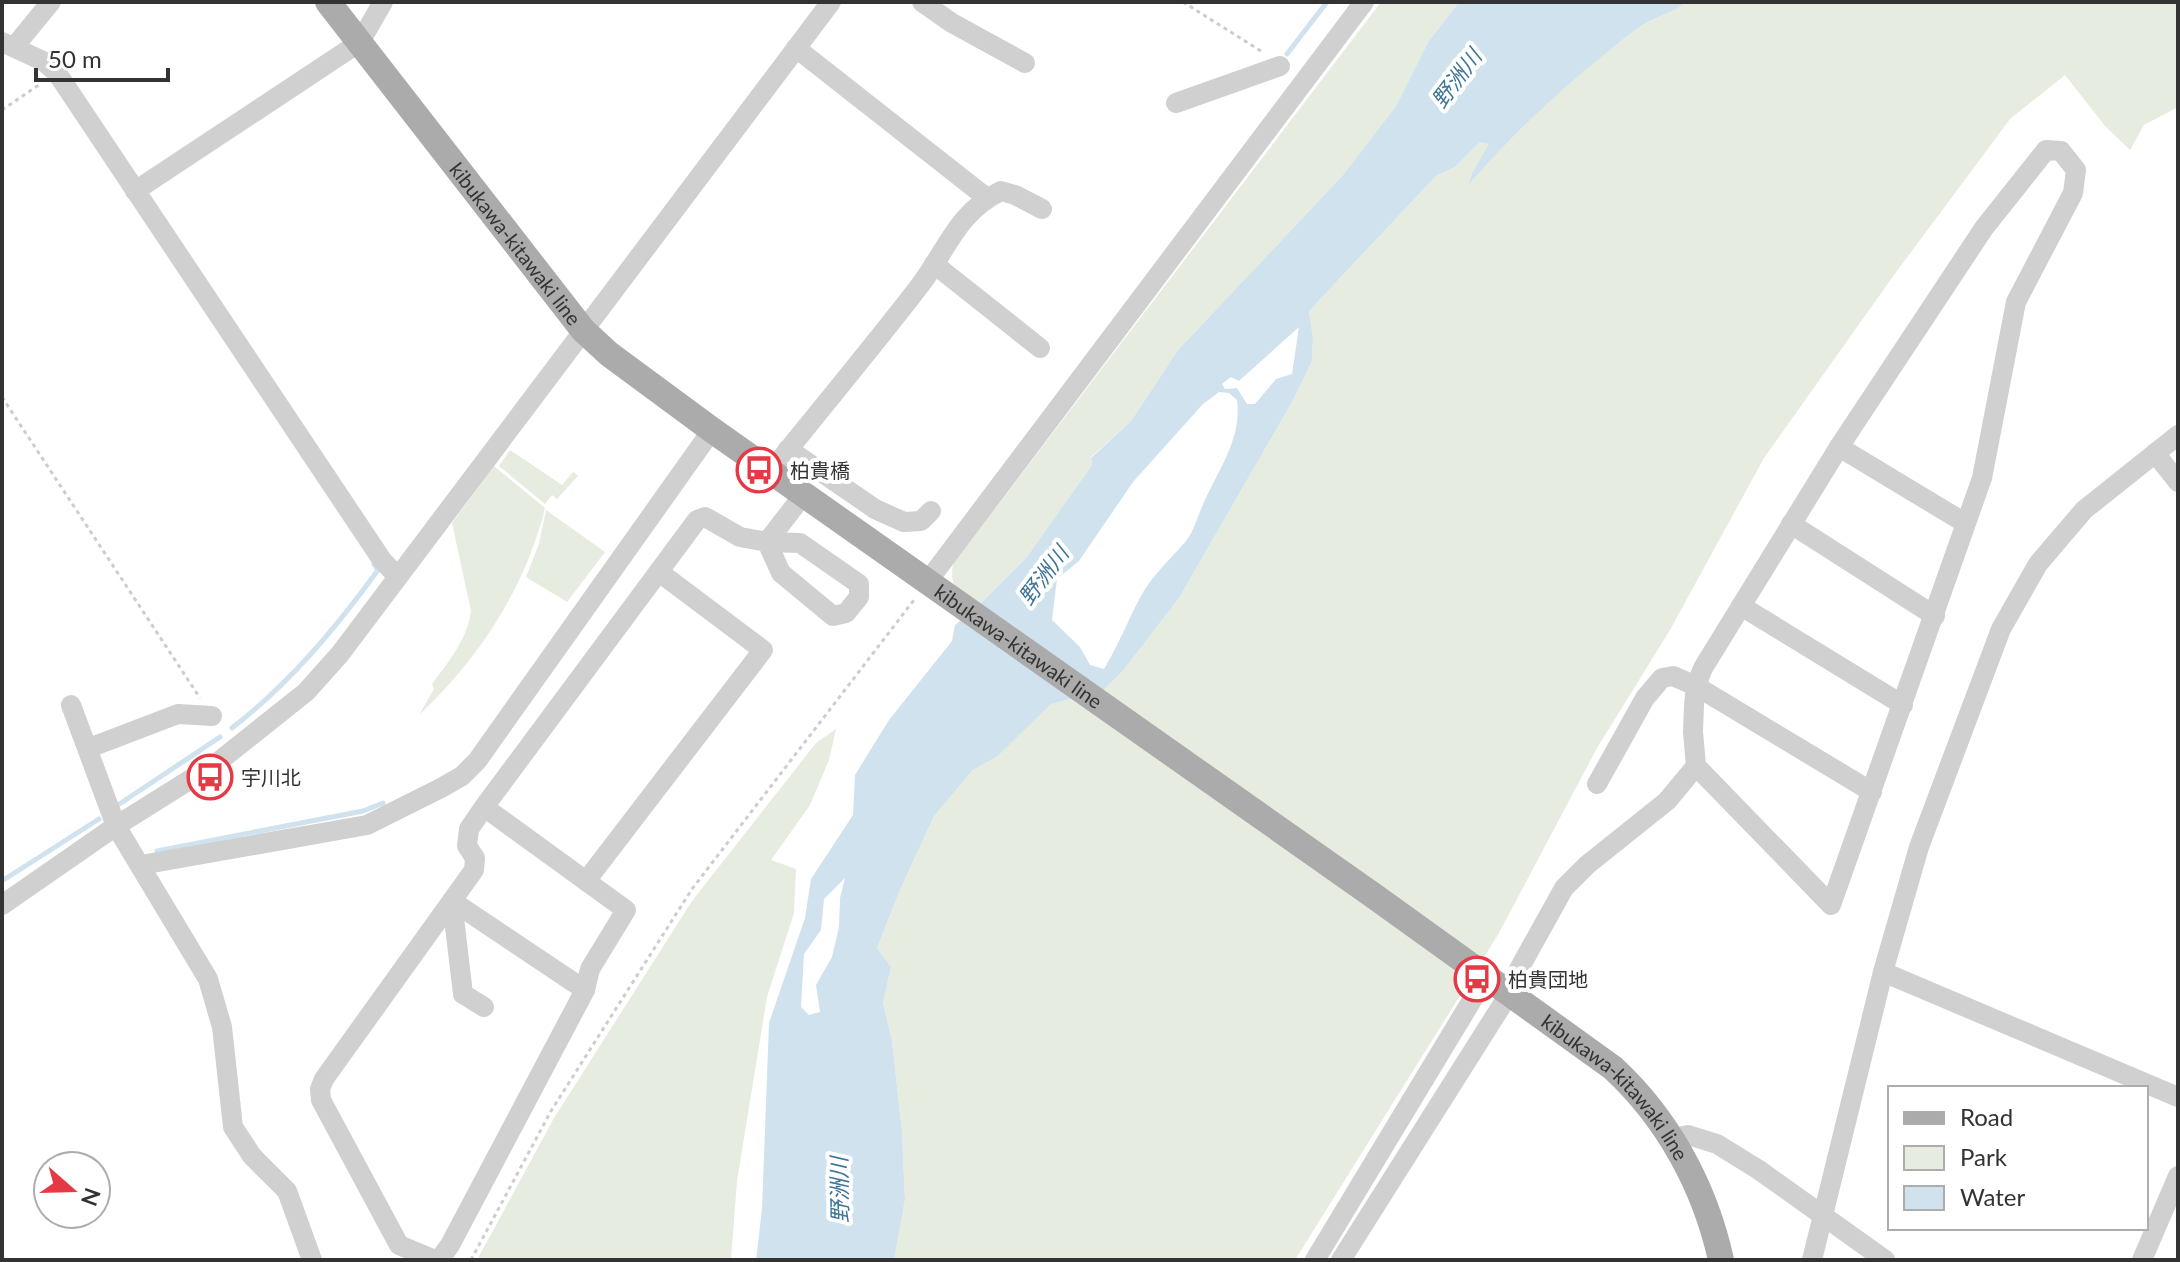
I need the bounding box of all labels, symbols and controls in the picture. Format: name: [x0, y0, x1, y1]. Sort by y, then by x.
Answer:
scale bar: [36, 32, 168, 82]
water label: 野洲川: [1425, 42, 1488, 112]
text: 50 m: [48, 44, 102, 73]
street label: kibukawa-kitawaki line: [445, 158, 586, 330]
bus stop icon: 柏貴橋: [735, 446, 783, 494]
place label: 柏貴橋: [790, 458, 850, 482]
water label: 野洲川: [1012, 539, 1075, 609]
street label: kibukawa-kitawaki line: [930, 579, 1107, 713]
bus stop icon: 宇川北: [186, 753, 234, 801]
place label: 宇川北: [241, 765, 301, 789]
bus stop icon: 柏貴団地: [1453, 955, 1501, 1003]
place label: 柏貴団地: [1508, 967, 1588, 991]
street label: kibukawa-kitawaki line: [1537, 1009, 1694, 1164]
legend: [1888, 1086, 2148, 1230]
text: Road: [1960, 1102, 2013, 1131]
text: Park: [1960, 1142, 2008, 1171]
north arrow: [32, 1150, 112, 1230]
water label: 野洲川: [825, 1155, 853, 1223]
text: Water: [1960, 1182, 2025, 1211]
text: N: [76, 1184, 107, 1210]

